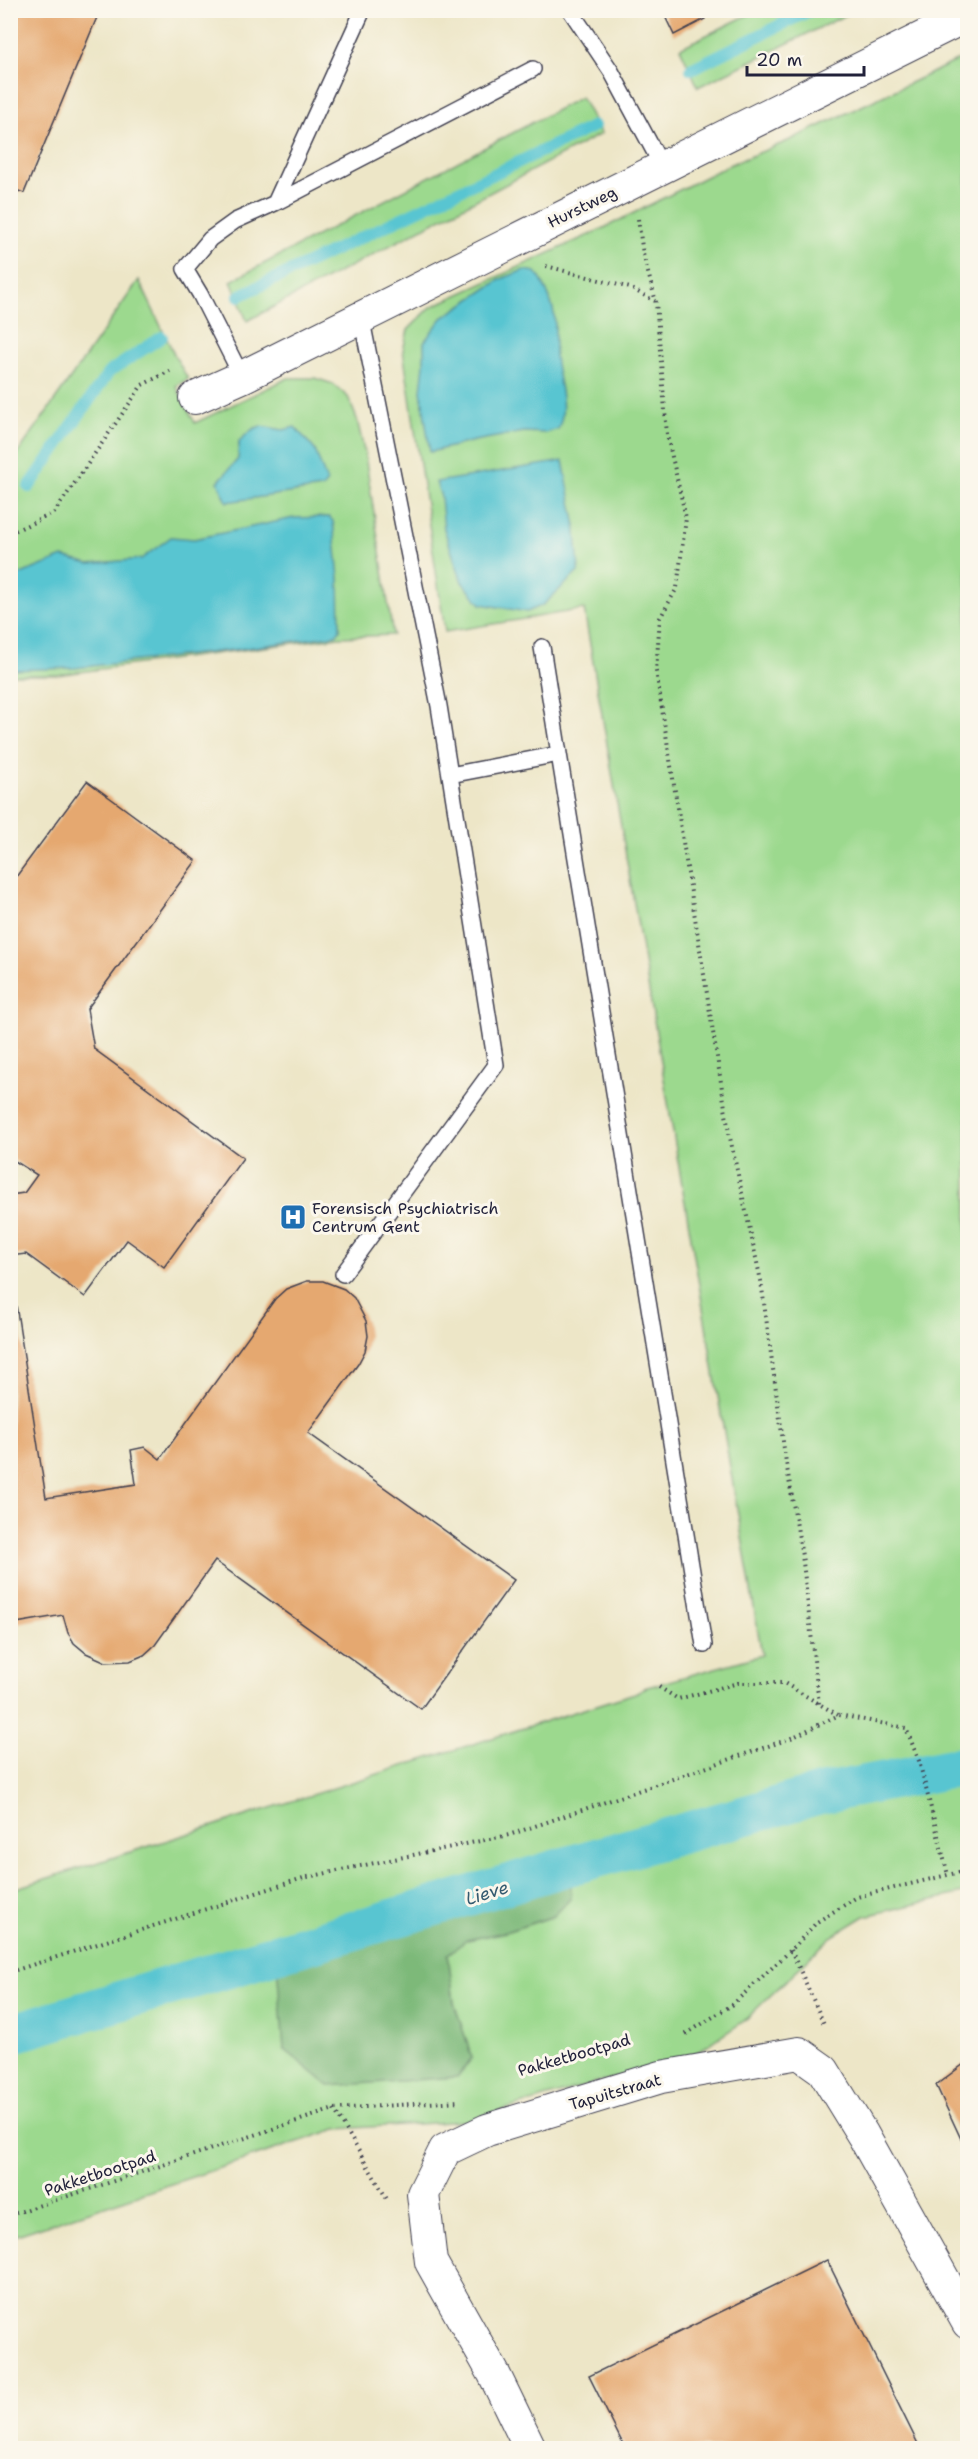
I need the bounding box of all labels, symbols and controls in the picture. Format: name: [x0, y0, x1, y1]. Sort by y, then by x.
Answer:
scale bar: [747, 39, 864, 77]
text: 20 m: [756, 48, 802, 72]
street label: Hurstweg: [544, 181, 620, 233]
place label: Forensisch Psychiatrisch Centrum Gent: [312, 1198, 498, 1237]
hospital icon: Forensisch Psychiatrisch Centrum Gent: [278, 1202, 308, 1232]
water label: Lieve: [462, 1875, 512, 1911]
street label: Pakketbootpad: [515, 2029, 633, 2081]
street label: Tapuitstraat: [566, 2069, 664, 2115]
street label: Pakketbootpad: [42, 2145, 158, 2201]

